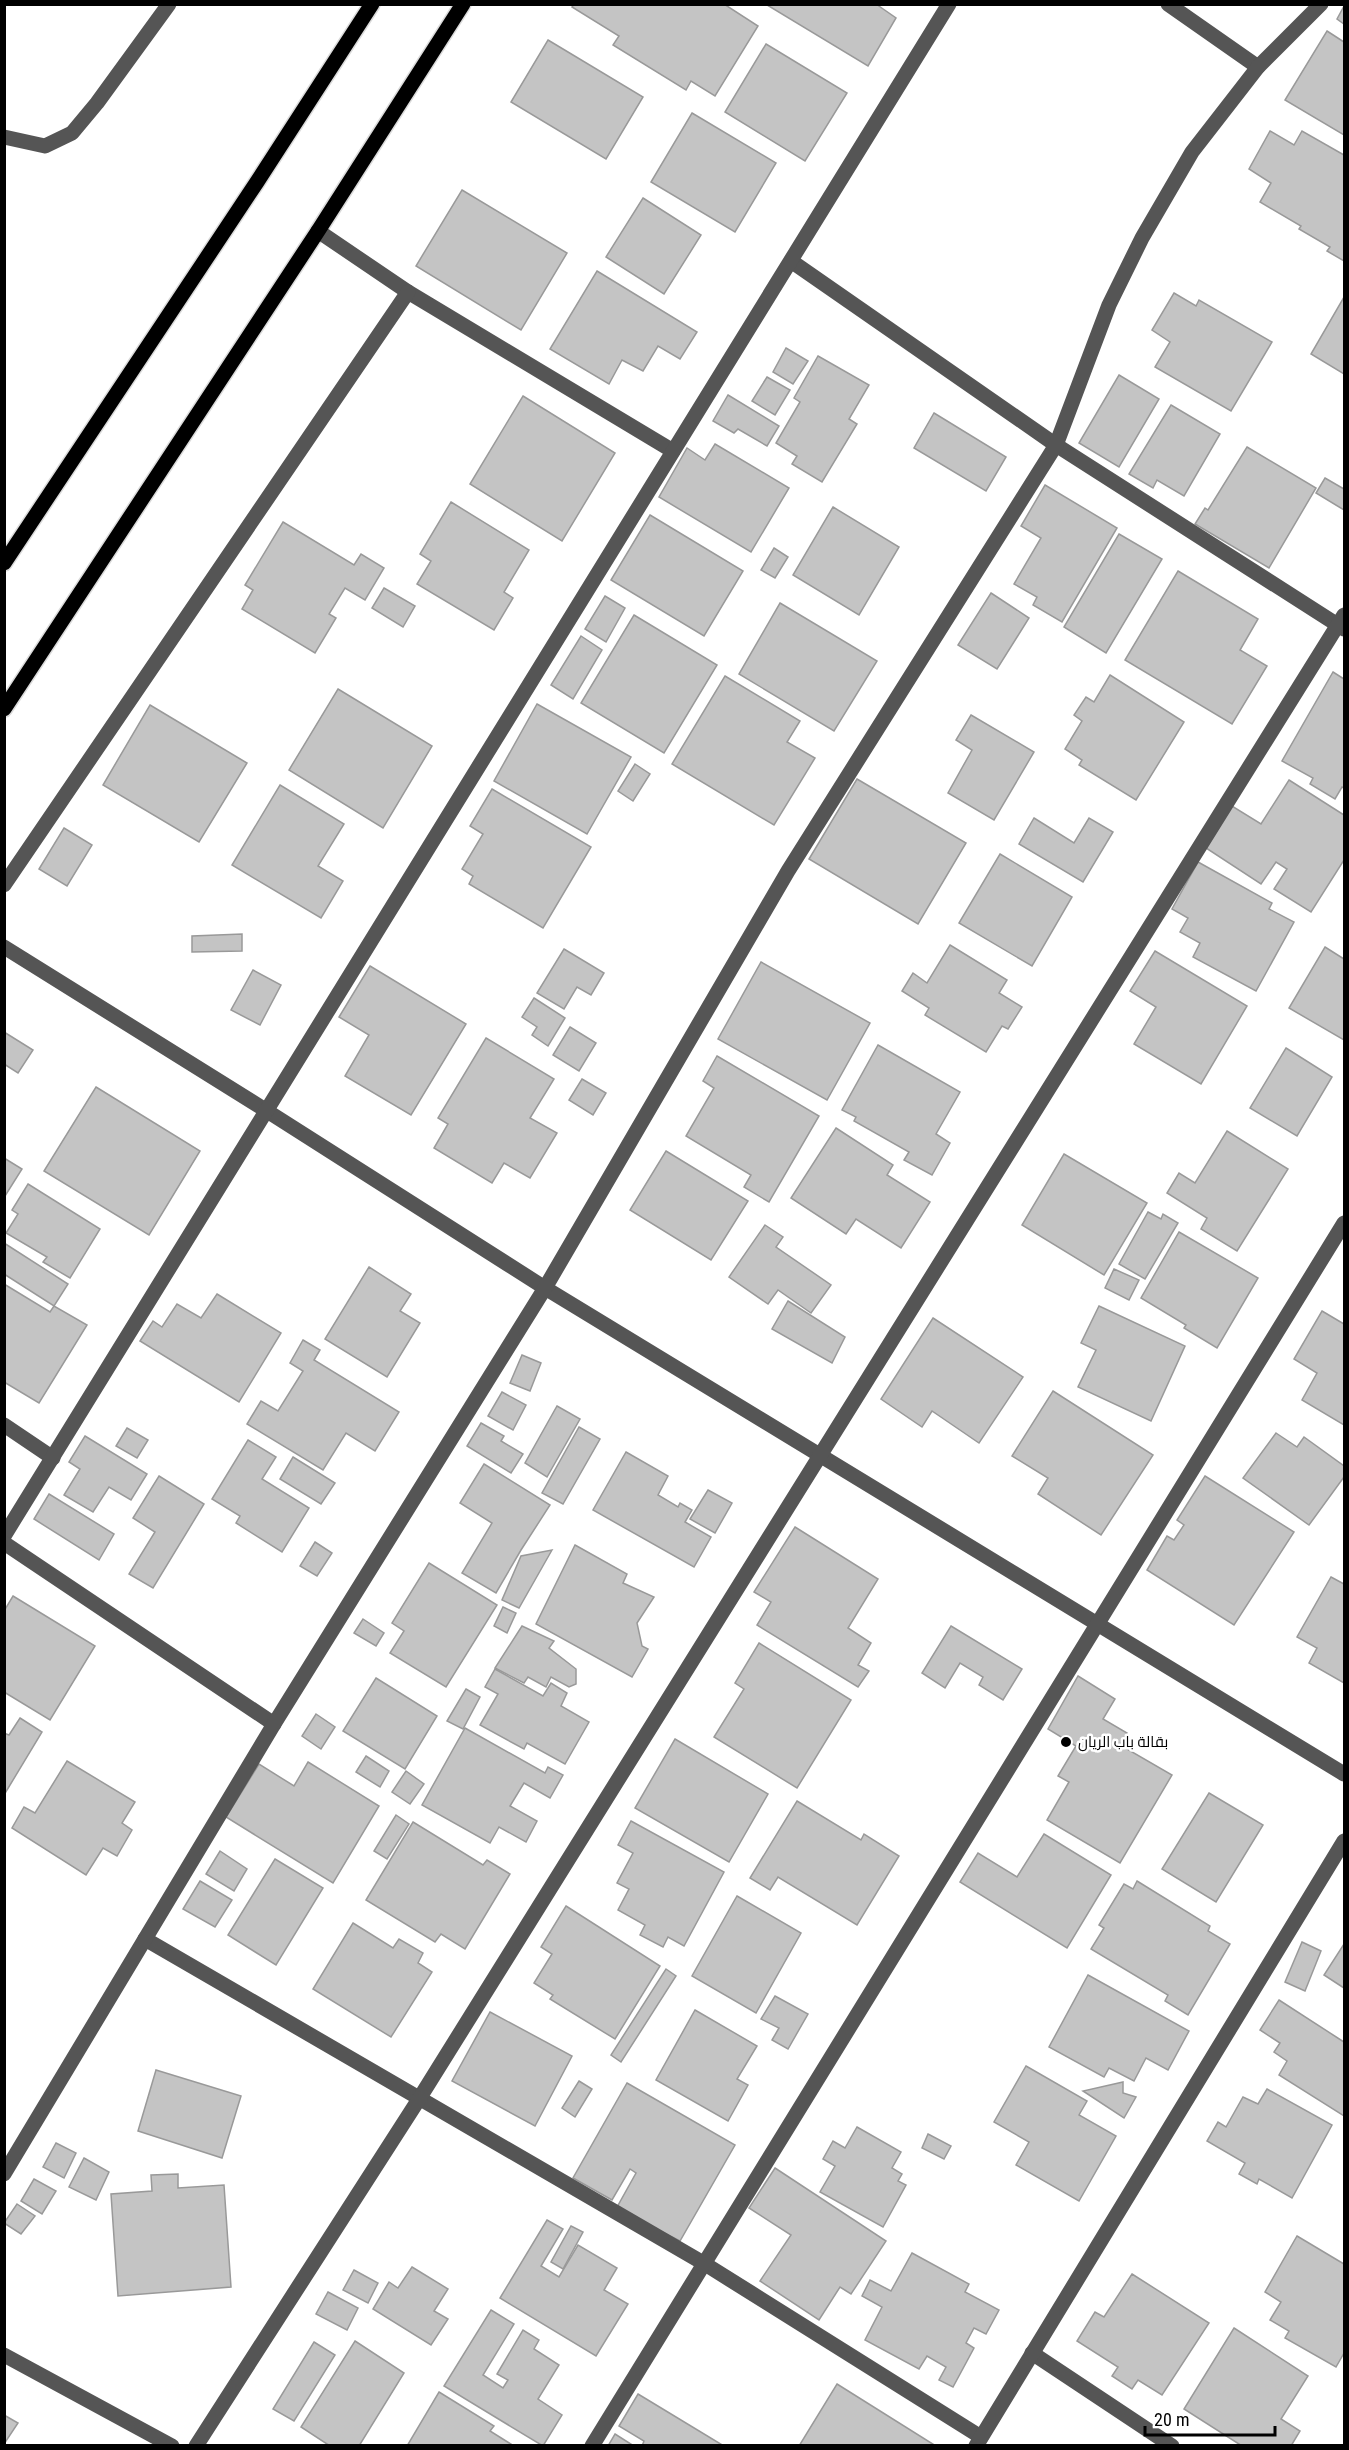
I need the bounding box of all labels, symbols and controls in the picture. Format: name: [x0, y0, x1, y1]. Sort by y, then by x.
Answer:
place label: بقالة باب الريان: [1078, 1733, 1168, 1752]
marker: بقالة باب الريان: [1059, 1735, 1073, 1749]
scale bar: [1145, 2399, 1276, 2437]
text: 20 m: [1154, 2409, 1189, 2430]

